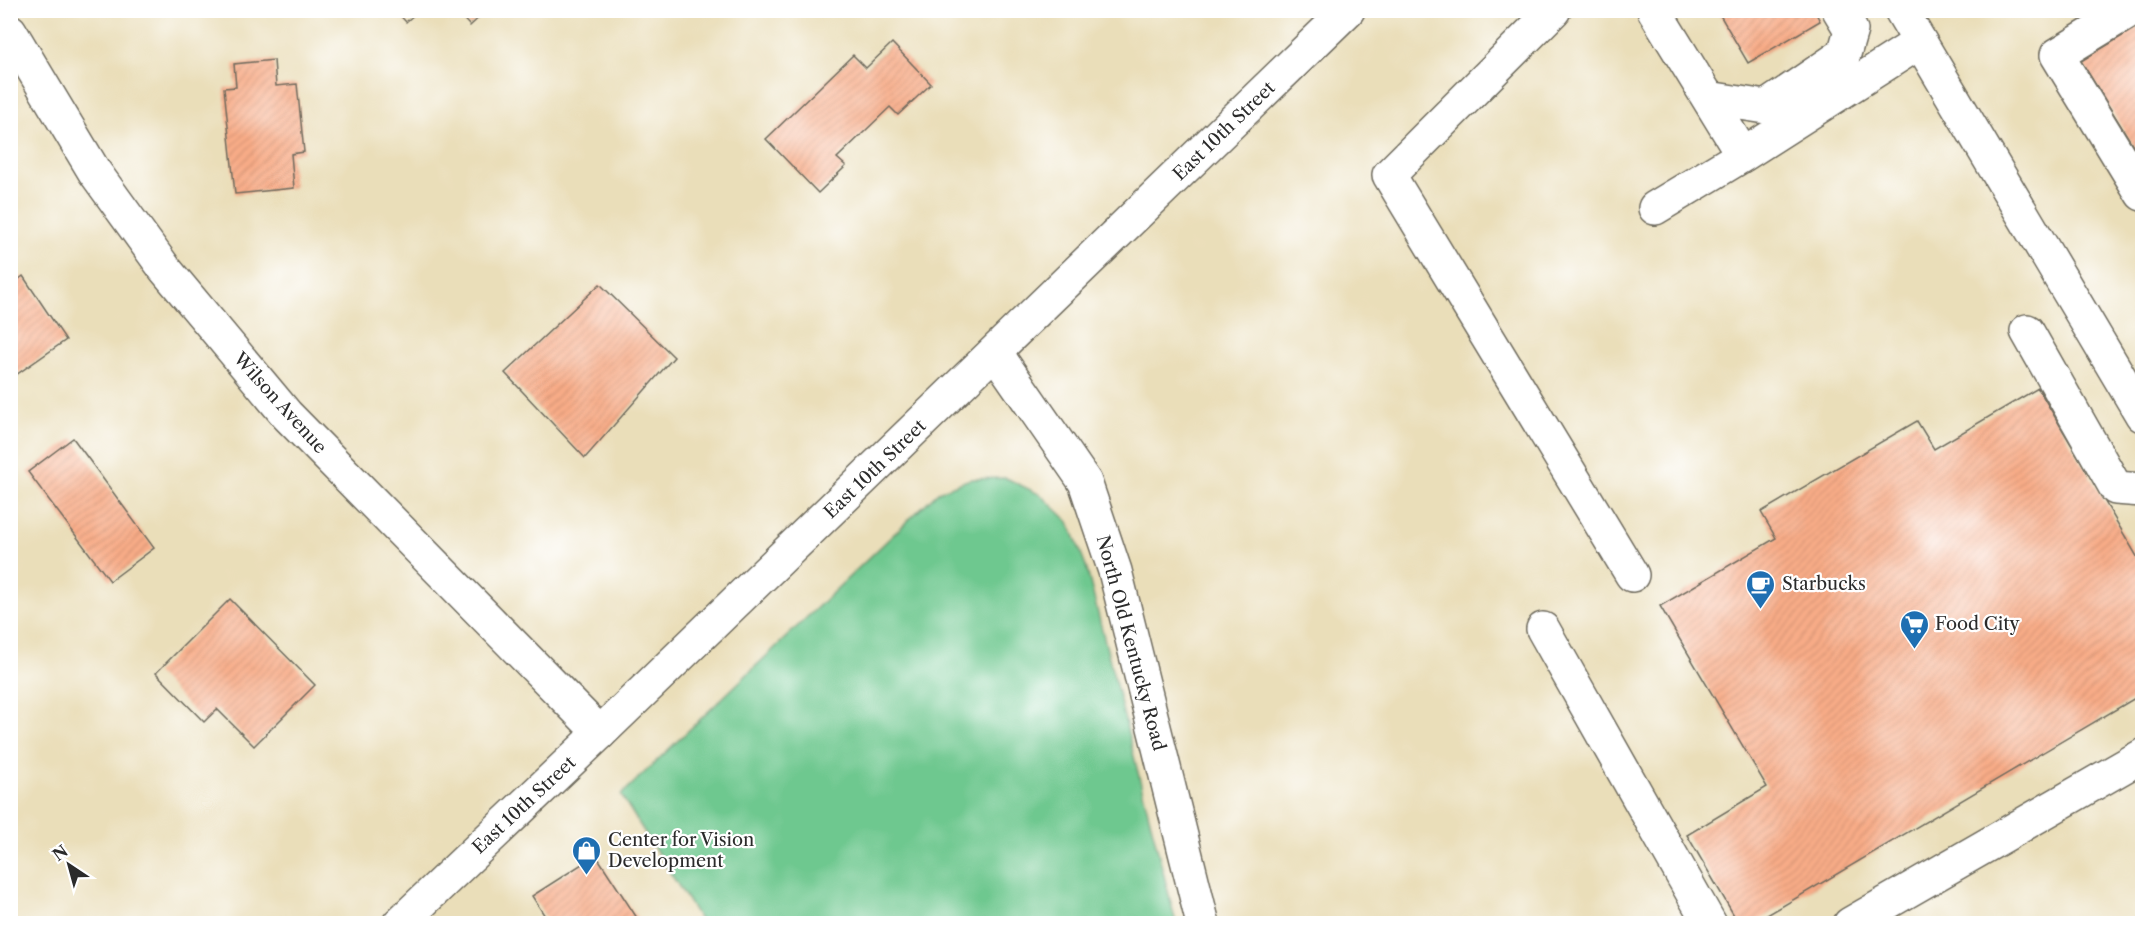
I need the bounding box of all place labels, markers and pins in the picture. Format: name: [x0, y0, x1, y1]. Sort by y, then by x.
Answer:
cafe icon: Starbucks: [1745, 568, 1777, 610]
place label: Starbucks: [1782, 573, 1866, 595]
supermarket icon: Food City: [1898, 608, 1930, 650]
place label: Food City: [1935, 613, 2020, 635]
place label: Center for Vision Development: [608, 829, 754, 872]
shop icon: Center for Vision Development: [571, 834, 603, 876]

